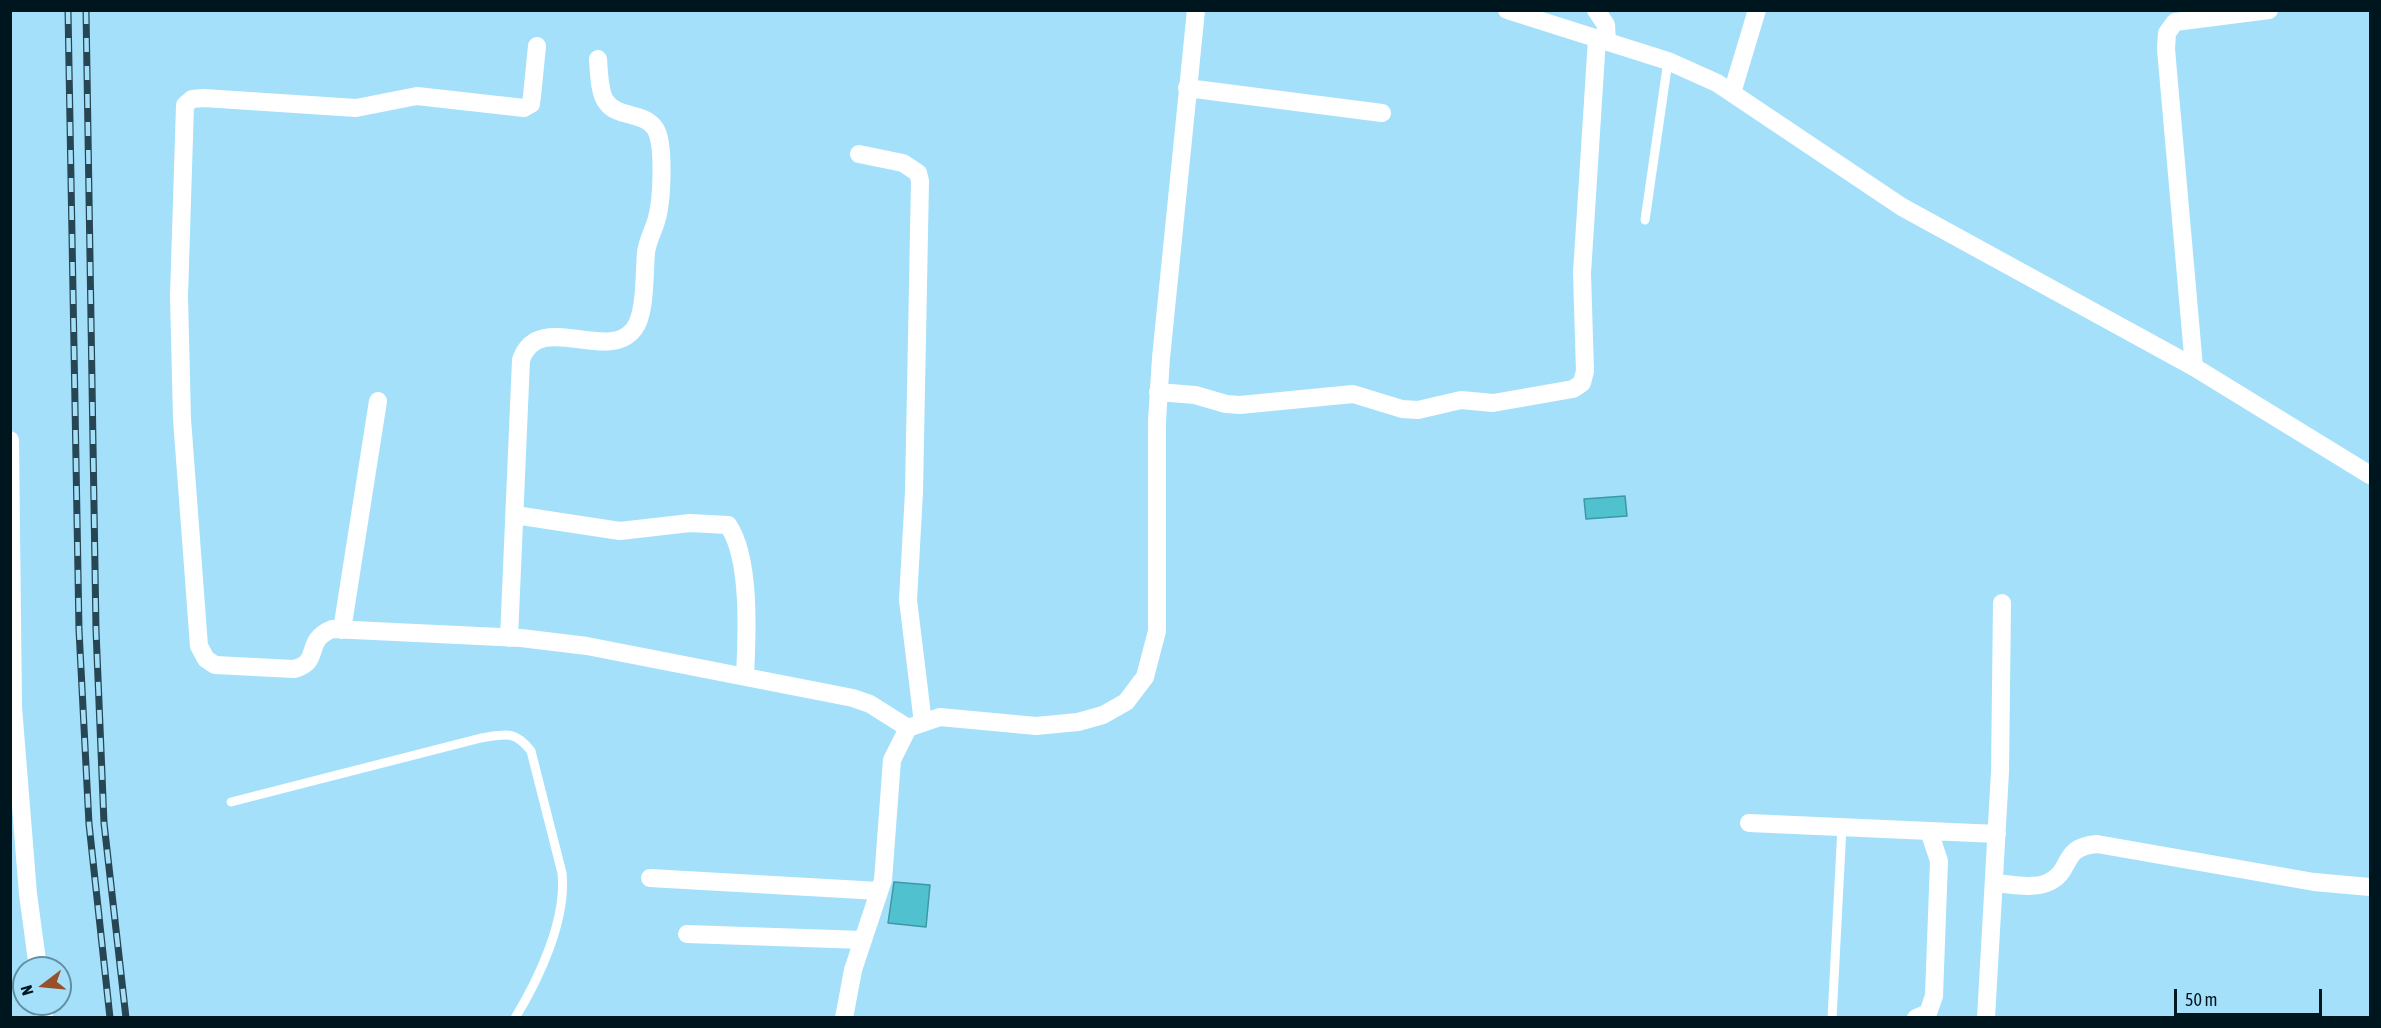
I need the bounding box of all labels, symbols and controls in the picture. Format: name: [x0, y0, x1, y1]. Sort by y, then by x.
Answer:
north arrow: [12, 956, 72, 1016]
scale bar: [2177, 977, 2326, 1015]
text: N: [17, 983, 37, 997]
text: 50 m: [2185, 989, 2217, 1010]

